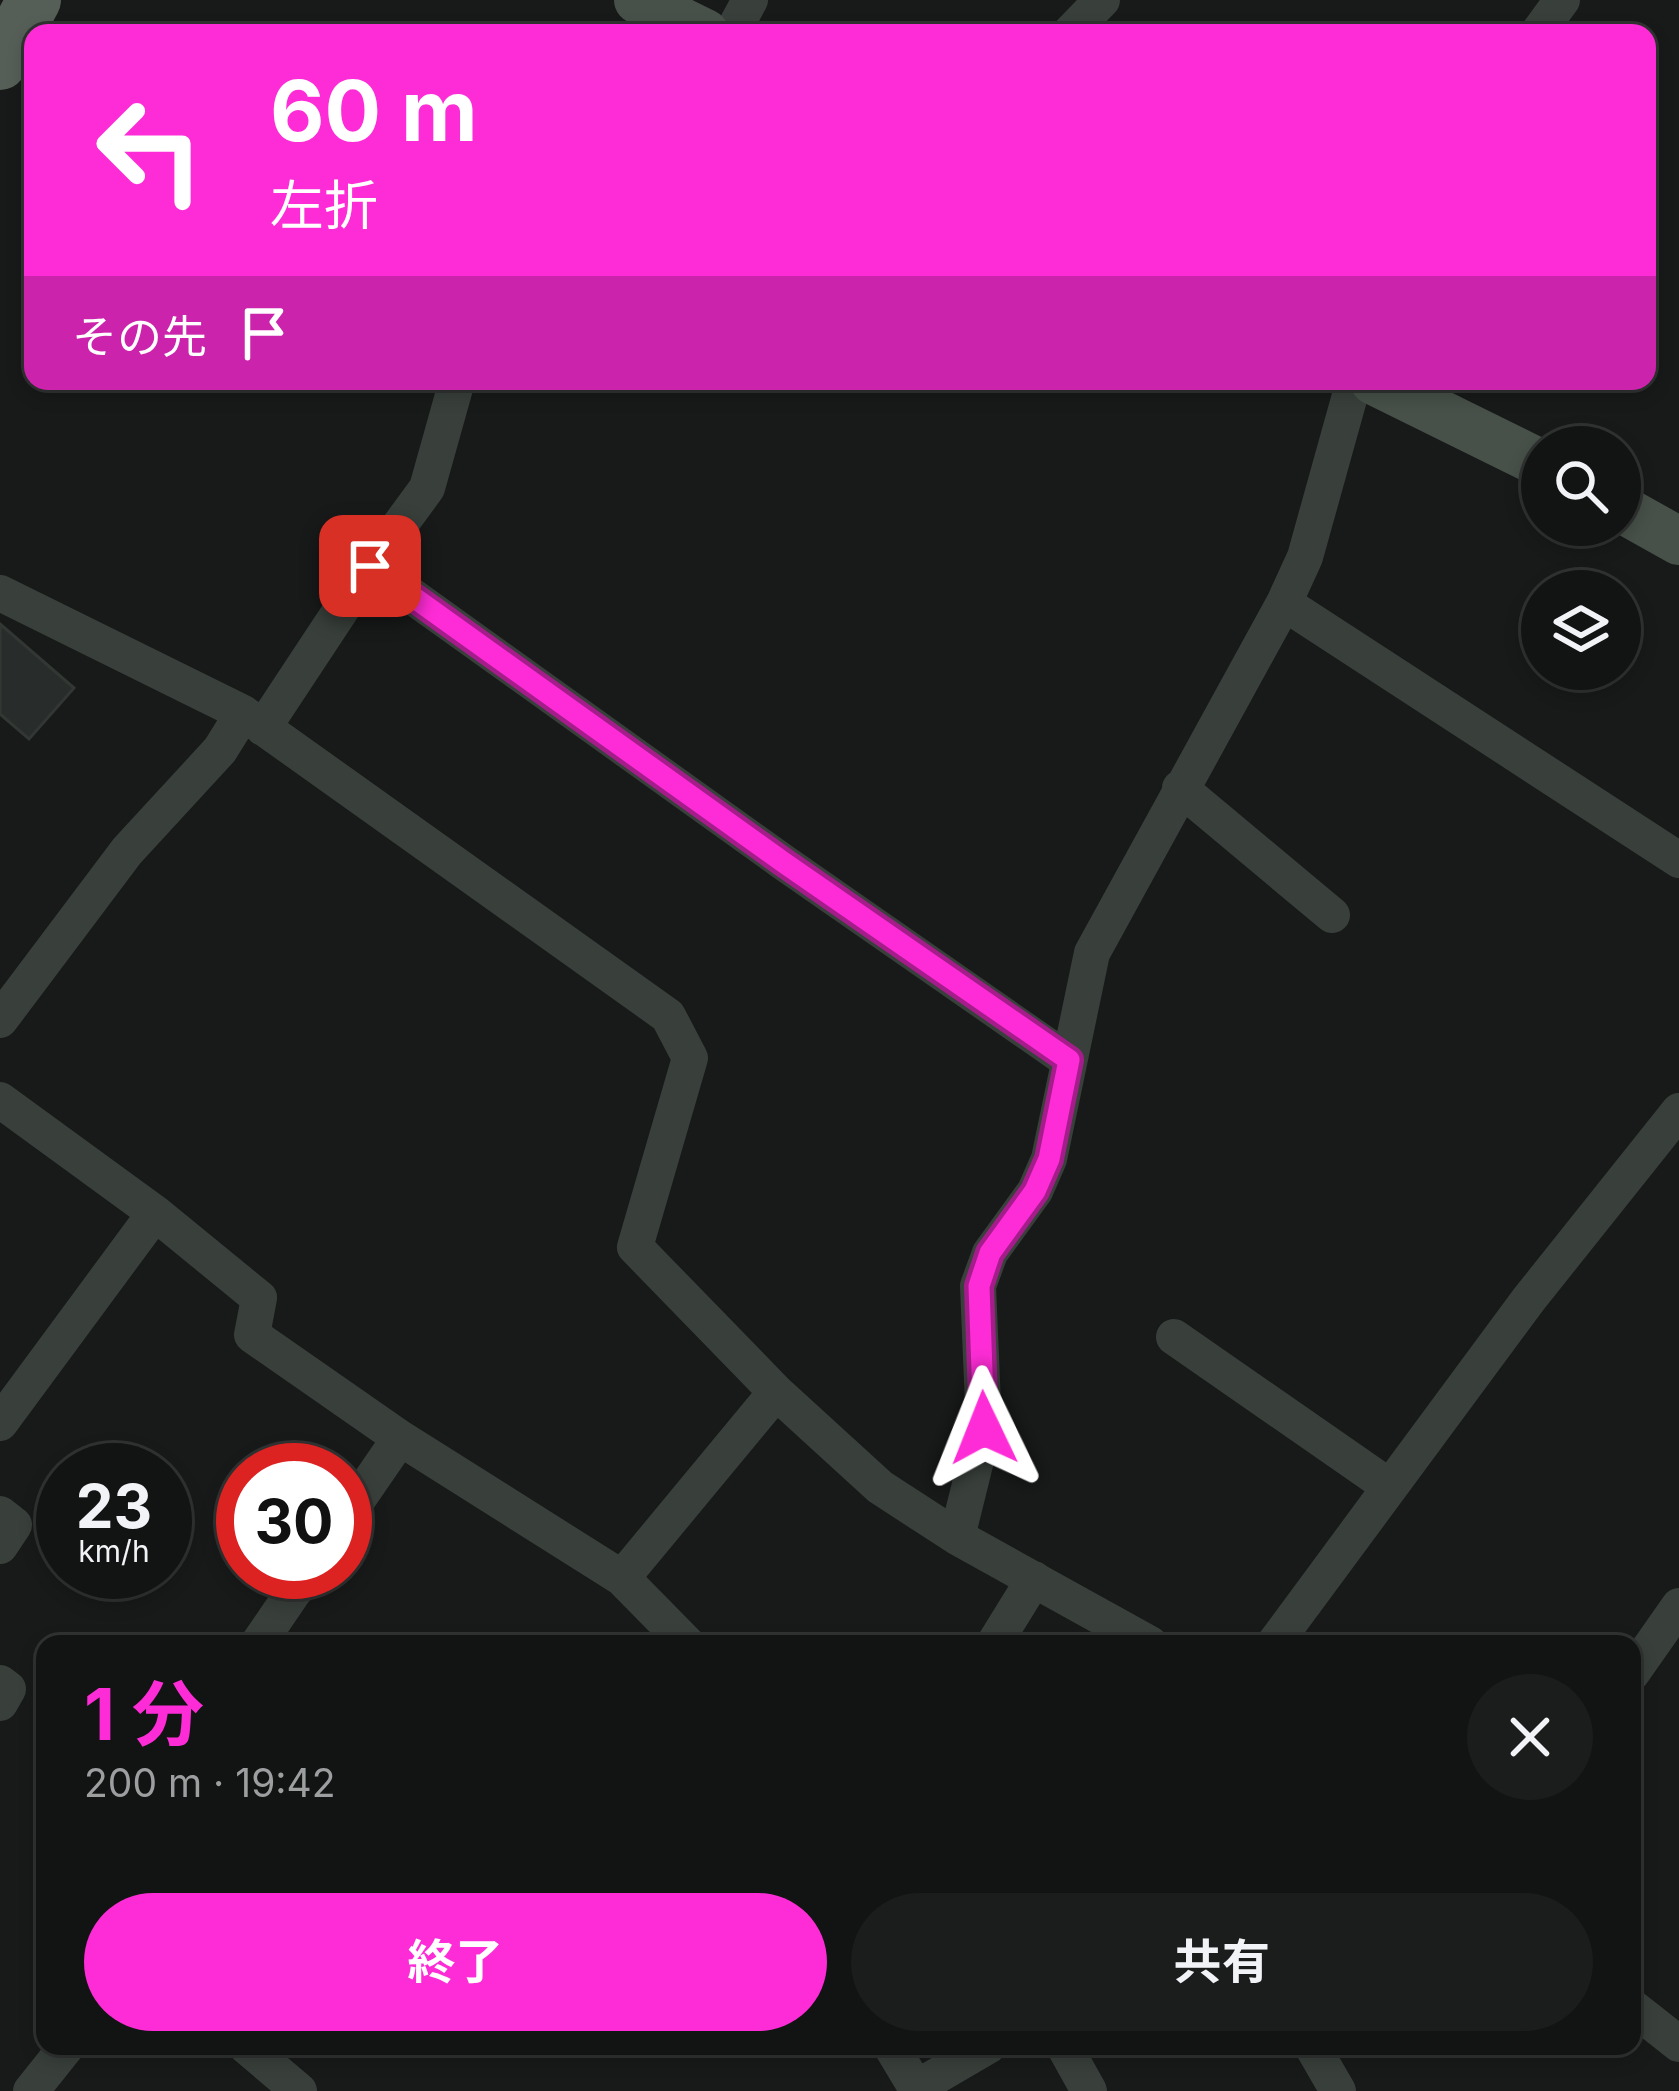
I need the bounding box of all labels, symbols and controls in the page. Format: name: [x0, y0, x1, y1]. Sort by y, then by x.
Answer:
text: 60 m: [270, 60, 478, 161]
icon: left: [72, 72, 228, 228]
text: 左折: [270, 173, 378, 238]
icon: arrive: [231, 300, 297, 366]
text: その先: [72, 309, 207, 364]
map controls: [1521, 426, 1641, 690]
button: search: [1521, 426, 1641, 546]
pin: [319, 515, 421, 617]
icon: arrive: [337, 533, 403, 599]
button: layers: [1521, 570, 1641, 690]
position arrow: [921, 1365, 1047, 1491]
speed limit sign: 30: [216, 1443, 372, 1599]
text: 23: [76, 1470, 152, 1542]
text: km/h: [78, 1533, 150, 1569]
text: 1 分: [84, 1670, 204, 1757]
button: close: [1467, 1674, 1593, 1800]
text: 200 m · 19:42: [84, 1759, 336, 1806]
button: 終了: [84, 1893, 827, 2031]
button: 共有: [851, 1893, 1593, 2031]

